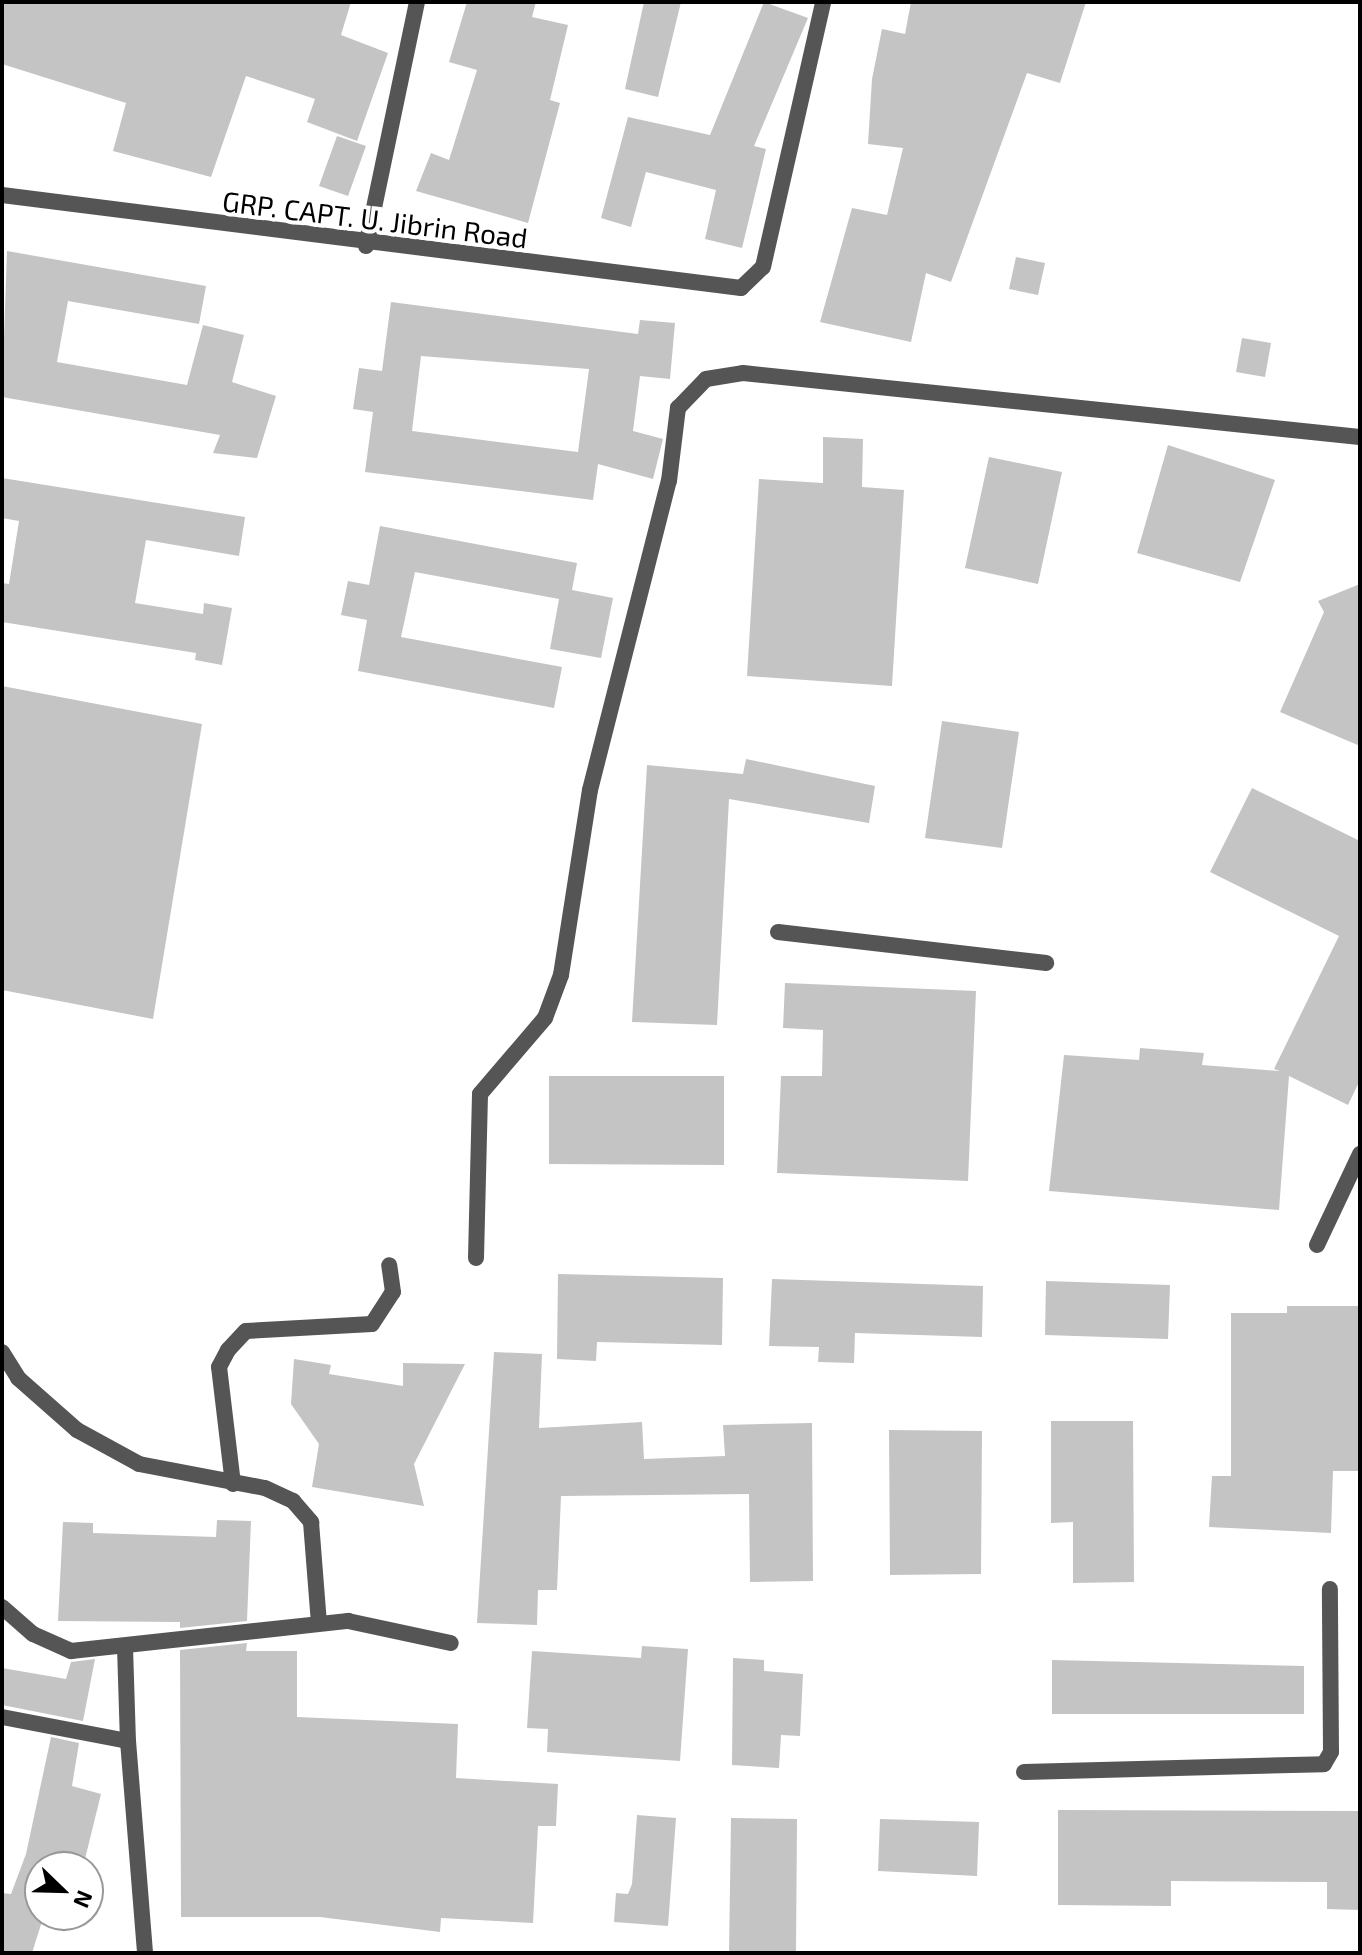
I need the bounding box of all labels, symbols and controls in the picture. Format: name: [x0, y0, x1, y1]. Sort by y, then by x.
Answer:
street label: GRP. CAPT. U. Jibrin Road: [220, 184, 530, 254]
north arrow: [24, 1851, 104, 1931]
text: N: [69, 1887, 99, 1912]

